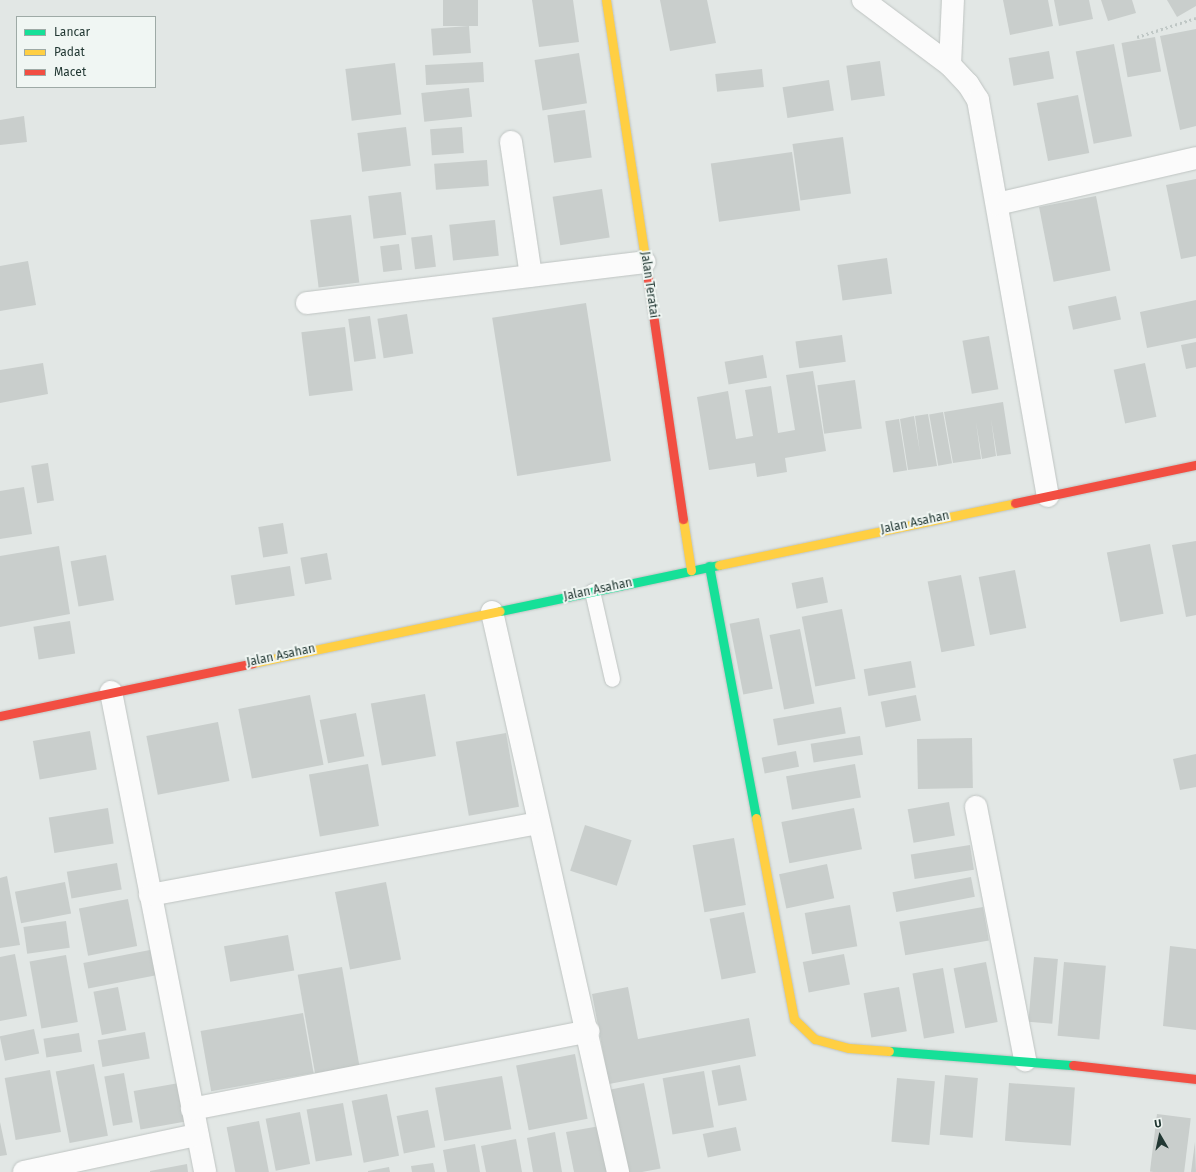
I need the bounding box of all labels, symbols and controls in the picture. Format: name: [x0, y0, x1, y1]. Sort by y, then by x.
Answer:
legend: [16, 16, 156, 88]
text: Lancar: [54, 25, 90, 39]
text: Padat: [54, 45, 85, 59]
text: Macet: [54, 65, 86, 79]
street label: Jalan Teratai: [637, 251, 661, 319]
street label: Jalan Asahan: [879, 509, 951, 537]
street label: Jalan Asahan: [562, 576, 634, 604]
street label: Jalan Asahan: [245, 642, 317, 670]
north arrow: [1140, 1116, 1180, 1156]
text: U: [1153, 1117, 1163, 1131]

